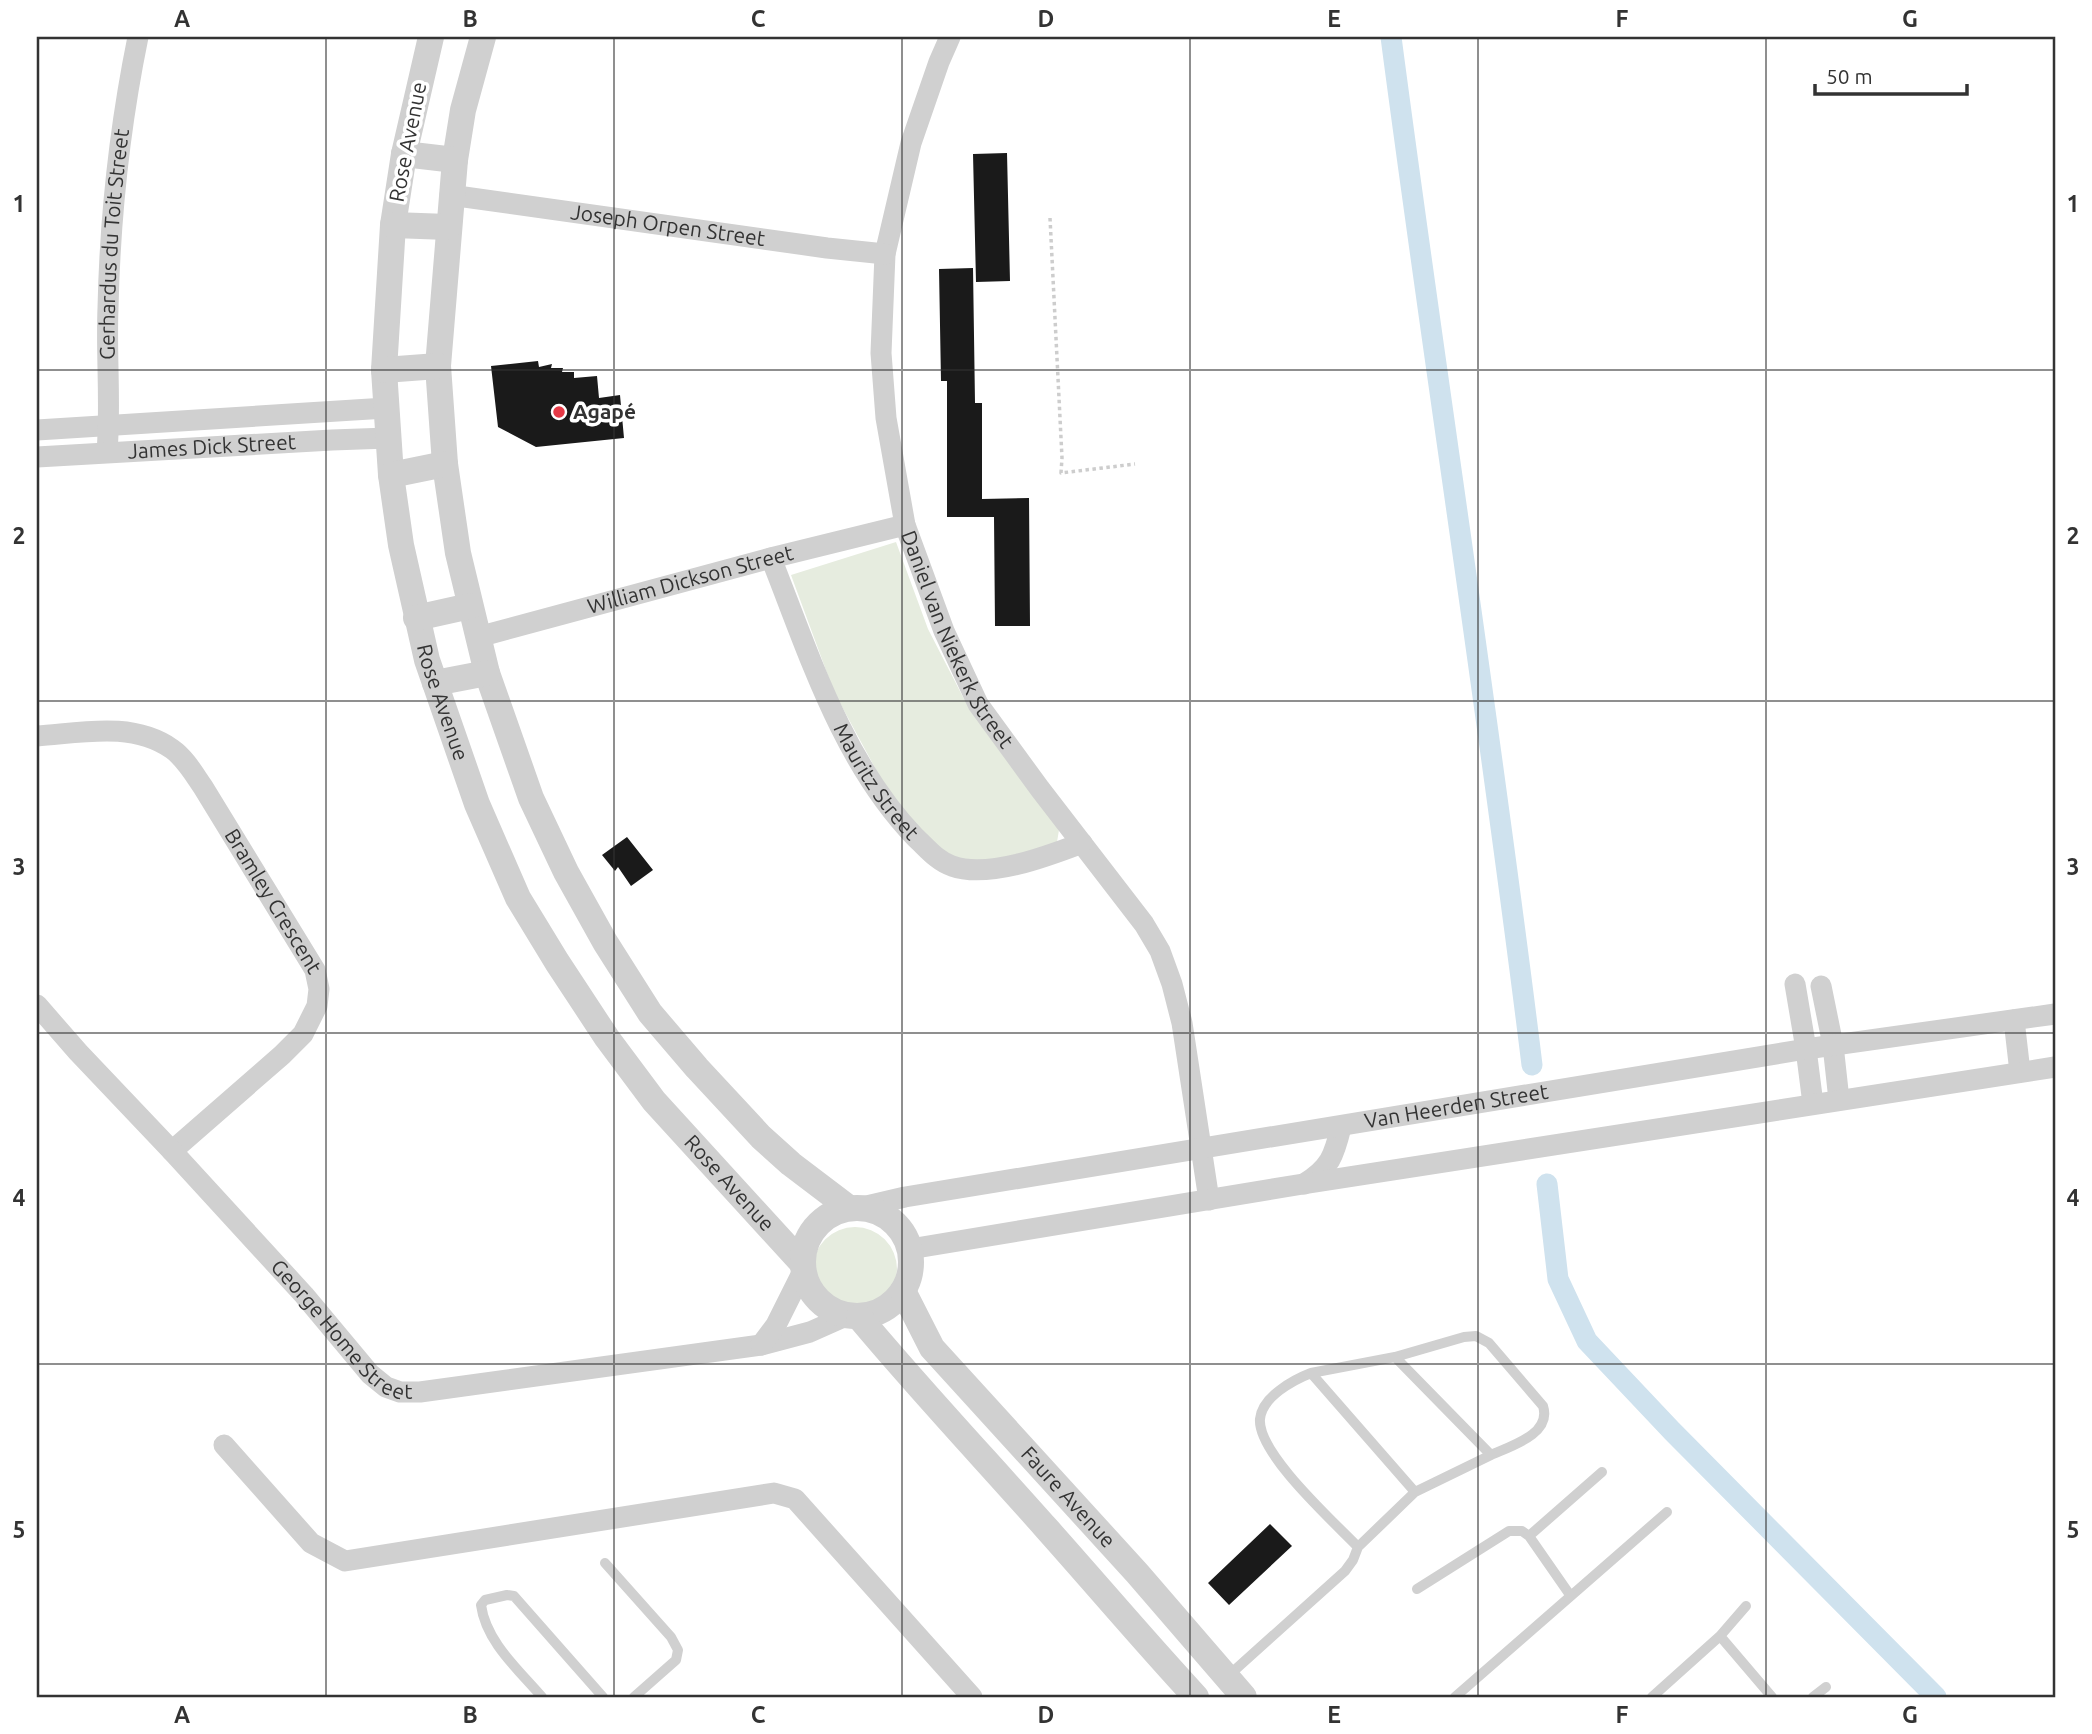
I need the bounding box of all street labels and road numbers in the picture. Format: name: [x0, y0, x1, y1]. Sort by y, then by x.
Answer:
street label: Rose Avenue: [384, 80, 430, 204]
street label: Gerhardus du Toit Street: [94, 127, 133, 360]
street label: Joseph Orpen Street: [569, 199, 767, 250]
street label: James Dick Street: [127, 429, 297, 463]
street label: Daniel van Niekerk Street: [897, 527, 1019, 752]
street label: William Dickson Street: [585, 540, 796, 618]
street label: Rose Avenue: [413, 642, 474, 764]
street label: Mauritz Street: [829, 719, 924, 844]
street label: Bramley Crescent: [220, 824, 327, 978]
street label: Van Heerden Street: [1363, 1079, 1550, 1132]
street label: Rose Avenue: [680, 1130, 780, 1236]
street label: George Home Street: [267, 1254, 413, 1404]
street label: Faure Avenue: [1017, 1441, 1121, 1552]

